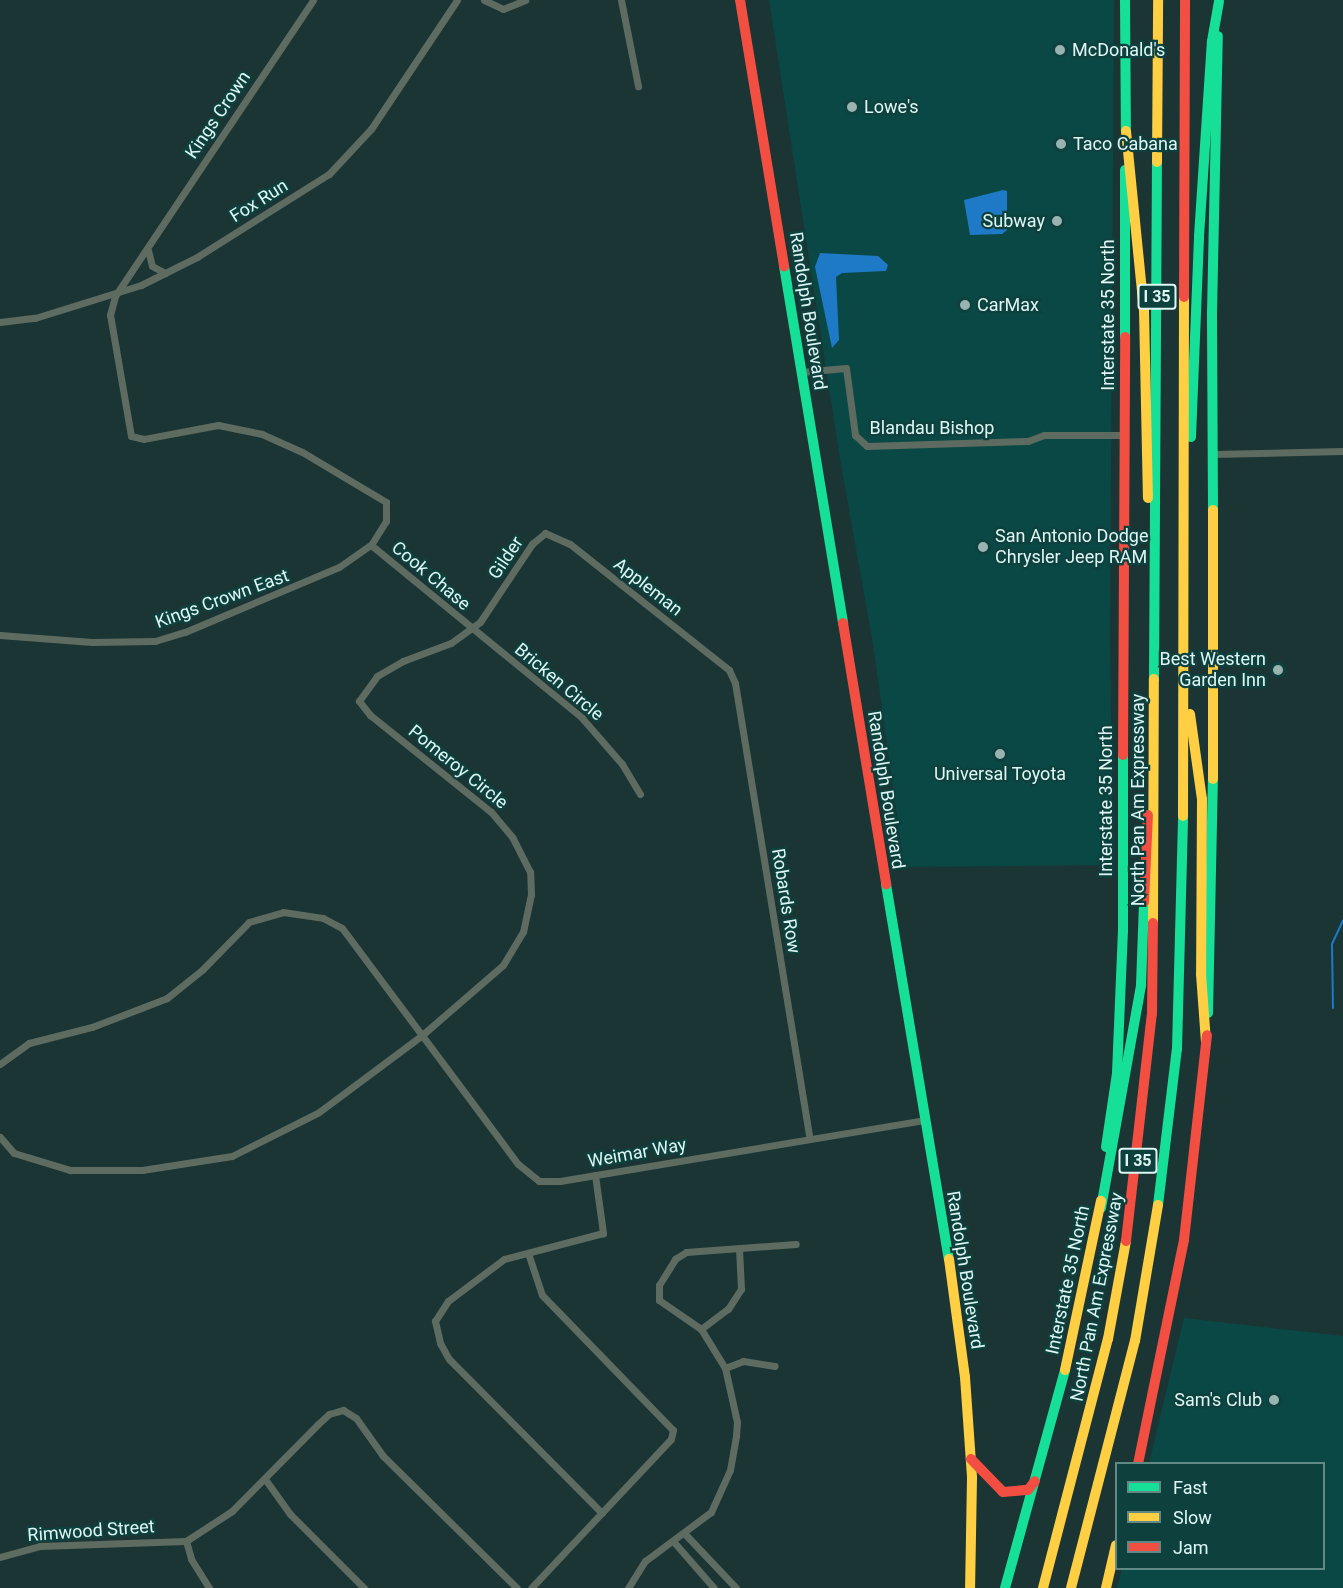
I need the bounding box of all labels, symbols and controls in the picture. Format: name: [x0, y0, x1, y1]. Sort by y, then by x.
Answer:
place label: McDonald's: [1072, 39, 1165, 61]
marker: McDonald's: [1053, 43, 1067, 57]
street label: Kings Crown: [181, 67, 255, 163]
place label: Lowe's: [864, 96, 919, 118]
marker: Lowe's: [845, 100, 859, 114]
place label: Taco Cabana: [1073, 133, 1178, 155]
marker: Taco Cabana: [1054, 137, 1068, 151]
street label: Fox Run: [226, 175, 292, 227]
place label: Subway: [983, 210, 1045, 232]
marker: Subway: [1050, 214, 1064, 228]
street label: Randolph Boulevard: [785, 230, 831, 392]
street label: Interstate 35 North: [1097, 239, 1119, 391]
road number: I 35: [1136, 284, 1178, 310]
place label: CarMax: [977, 294, 1039, 316]
marker: CarMax: [958, 298, 972, 312]
street label: Blandau Bishop: [870, 417, 994, 439]
place label: San Antonio Dodge Chrysler Jeep RAM: [995, 526, 1148, 568]
street label: Gilder: [484, 533, 528, 583]
street label: Cook Chase: [387, 537, 475, 615]
marker: San Antonio Dodge Chrysler Jeep RAM: [976, 540, 990, 554]
street label: Appleman: [609, 553, 687, 621]
street label: Kings Crown East: [152, 565, 292, 633]
street label: Bricken Circle: [510, 639, 608, 725]
place label: Best Western Garden Inn: [1160, 649, 1266, 692]
marker: Best Western Garden Inn: [1271, 663, 1285, 677]
street label: North Pan Am Expressway: [1127, 694, 1149, 906]
street label: Randolph Boulevard: [863, 709, 909, 871]
street label: Pomeroy Circle: [404, 720, 512, 814]
street label: Interstate 35 North: [1095, 725, 1117, 877]
marker: Universal Toyota: [993, 747, 1007, 761]
place label: Universal Toyota: [934, 763, 1066, 785]
street label: Robards Row: [767, 847, 805, 955]
street label: Weimar Way: [586, 1134, 688, 1172]
road number: I 35: [1117, 1148, 1159, 1174]
street label: Randolph Boulevard: [942, 1189, 988, 1351]
street label: North Pan Am Expressway: [1066, 1191, 1128, 1403]
street label: Interstate 35 North: [1042, 1204, 1094, 1356]
place label: Sam's Club: [1174, 1389, 1262, 1411]
marker: Sam's Club: [1267, 1393, 1281, 1407]
legend: [1115, 1462, 1325, 1570]
text: Fast: [1173, 1477, 1208, 1498]
text: Slow: [1173, 1507, 1212, 1528]
street label: Rimwood Street: [27, 1516, 155, 1546]
text: Jam: [1173, 1537, 1209, 1558]

